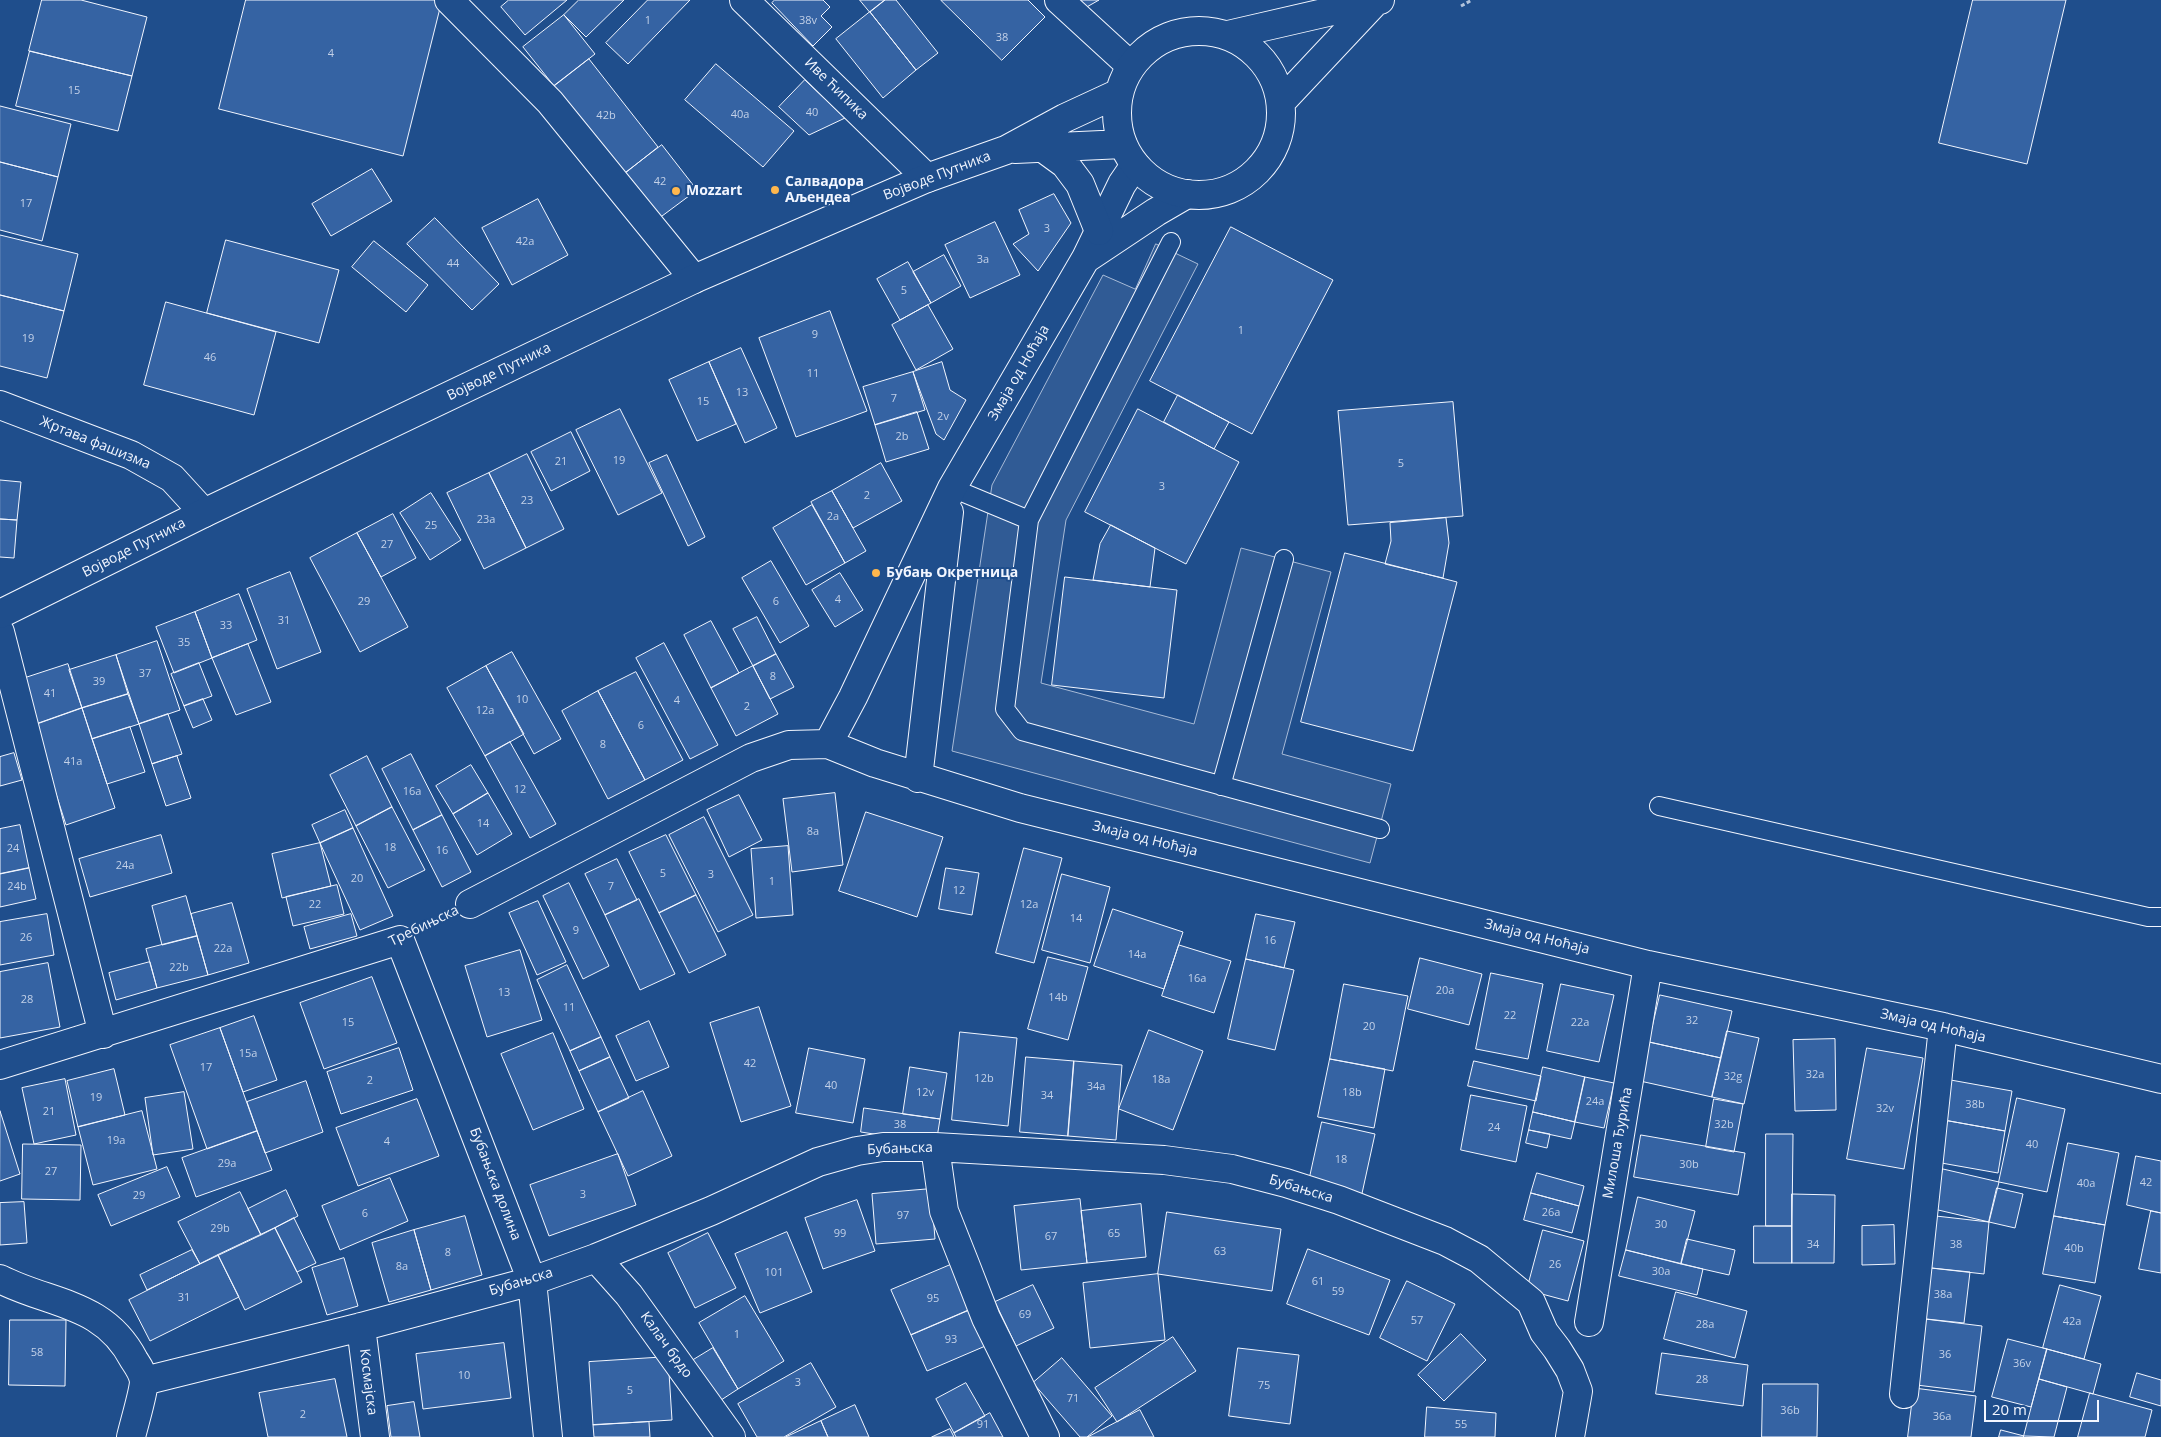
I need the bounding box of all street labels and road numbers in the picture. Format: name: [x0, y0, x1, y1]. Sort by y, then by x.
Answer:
street label: Иве Ћипика: [801, 54, 871, 124]
street label: Војводе Путника: [881, 148, 993, 204]
street label: Змаја од Ноћаја: [985, 322, 1053, 424]
street label: Војводе Путника: [444, 340, 554, 404]
street label: Жртава фашизма: [37, 413, 153, 473]
street label: Војводе Путника: [80, 515, 188, 581]
street label: Змаја од Ноћаја: [1091, 818, 1199, 860]
street label: Требињска: [386, 902, 462, 950]
street label: Змаја од Ноћаја: [1483, 916, 1591, 958]
street label: Змаја од Ноћаја: [1879, 1006, 1987, 1046]
street label: Милоша Ђурића: [1600, 1086, 1636, 1200]
street label: Бубањска долина: [466, 1125, 524, 1243]
street label: Бубањска: [867, 1139, 933, 1159]
street label: Бубањска: [1267, 1171, 1335, 1207]
street label: Бубањска: [487, 1264, 555, 1300]
street label: Калач брдо: [636, 1309, 696, 1381]
street label: Космајска: [356, 1348, 380, 1416]

